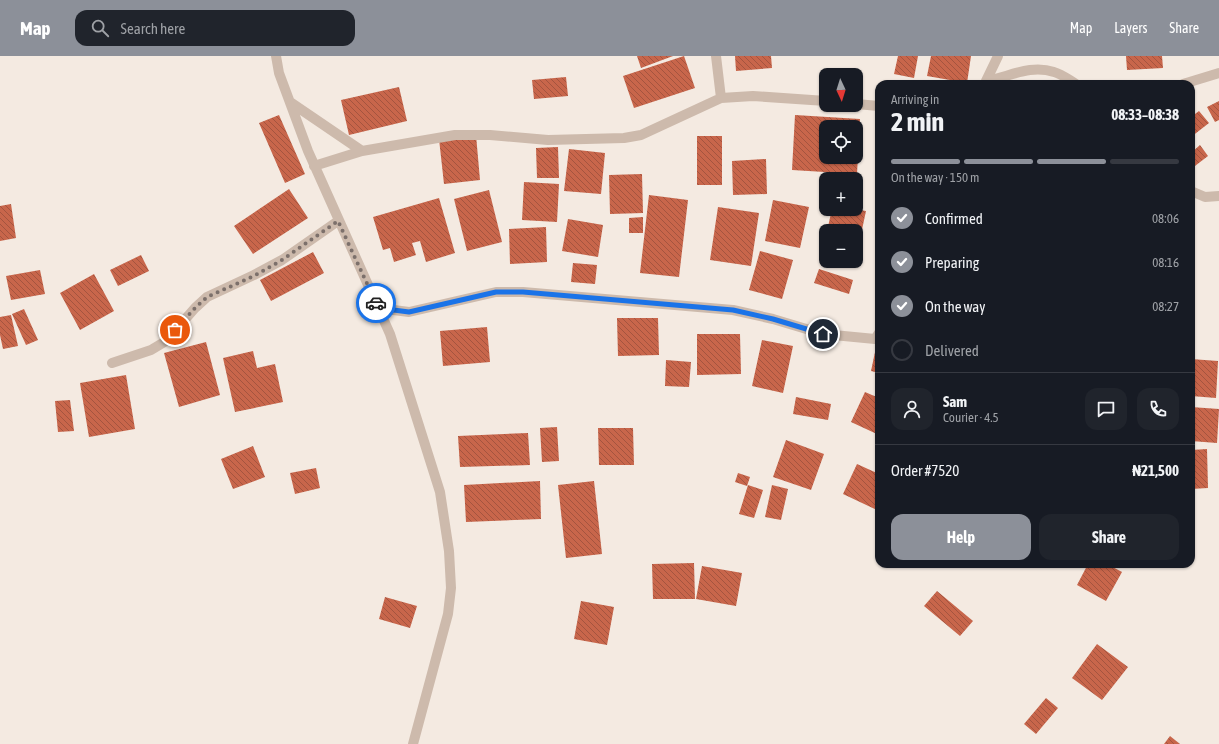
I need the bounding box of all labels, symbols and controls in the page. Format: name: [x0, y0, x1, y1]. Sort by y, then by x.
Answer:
search box: [75, 10, 355, 46]
text: Map: [20, 17, 51, 39]
icon: search: [89, 17, 111, 39]
text: Search here: [121, 20, 185, 37]
text: Map: [1070, 20, 1092, 36]
text: Layers: [1114, 20, 1147, 36]
text: Share: [1169, 20, 1199, 36]
north arrow: [819, 68, 863, 112]
map controls: [819, 68, 863, 268]
text: Arriving in: [891, 92, 939, 107]
text: 08:33–08:38: [1111, 106, 1179, 123]
text: 2 min: [891, 107, 944, 137]
button: locate: [819, 120, 863, 164]
text: On the way · 150 m: [891, 170, 979, 185]
button: +: [819, 172, 863, 216]
icon: check: [891, 207, 913, 229]
text: Confirmed: [925, 210, 983, 227]
text: 08:06: [1152, 211, 1179, 226]
button: −: [819, 224, 863, 268]
icon: check: [891, 251, 913, 273]
text: Preparing: [925, 254, 979, 271]
text: 08:16: [1152, 255, 1179, 270]
courier: [356, 283, 396, 323]
icon: car: [365, 292, 387, 314]
icon: check: [891, 295, 913, 317]
text: On the way: [925, 298, 986, 315]
text: 08:27: [1152, 299, 1179, 314]
pin: [158, 313, 192, 347]
pin: [806, 317, 840, 351]
icon: bag: [164, 319, 186, 341]
icon: home: [812, 323, 834, 345]
text: Delivered: [925, 342, 979, 359]
button: person: [891, 388, 933, 430]
button: chat: [1085, 388, 1127, 430]
button: phone: [1137, 388, 1179, 430]
text: Sam: [943, 393, 967, 410]
text: Courier · 4.5: [943, 410, 999, 425]
text: Order #7520: [891, 462, 959, 479]
text: ₦21,500: [1132, 462, 1179, 479]
button: Help: [891, 514, 1031, 560]
button: Share: [1039, 514, 1179, 560]

